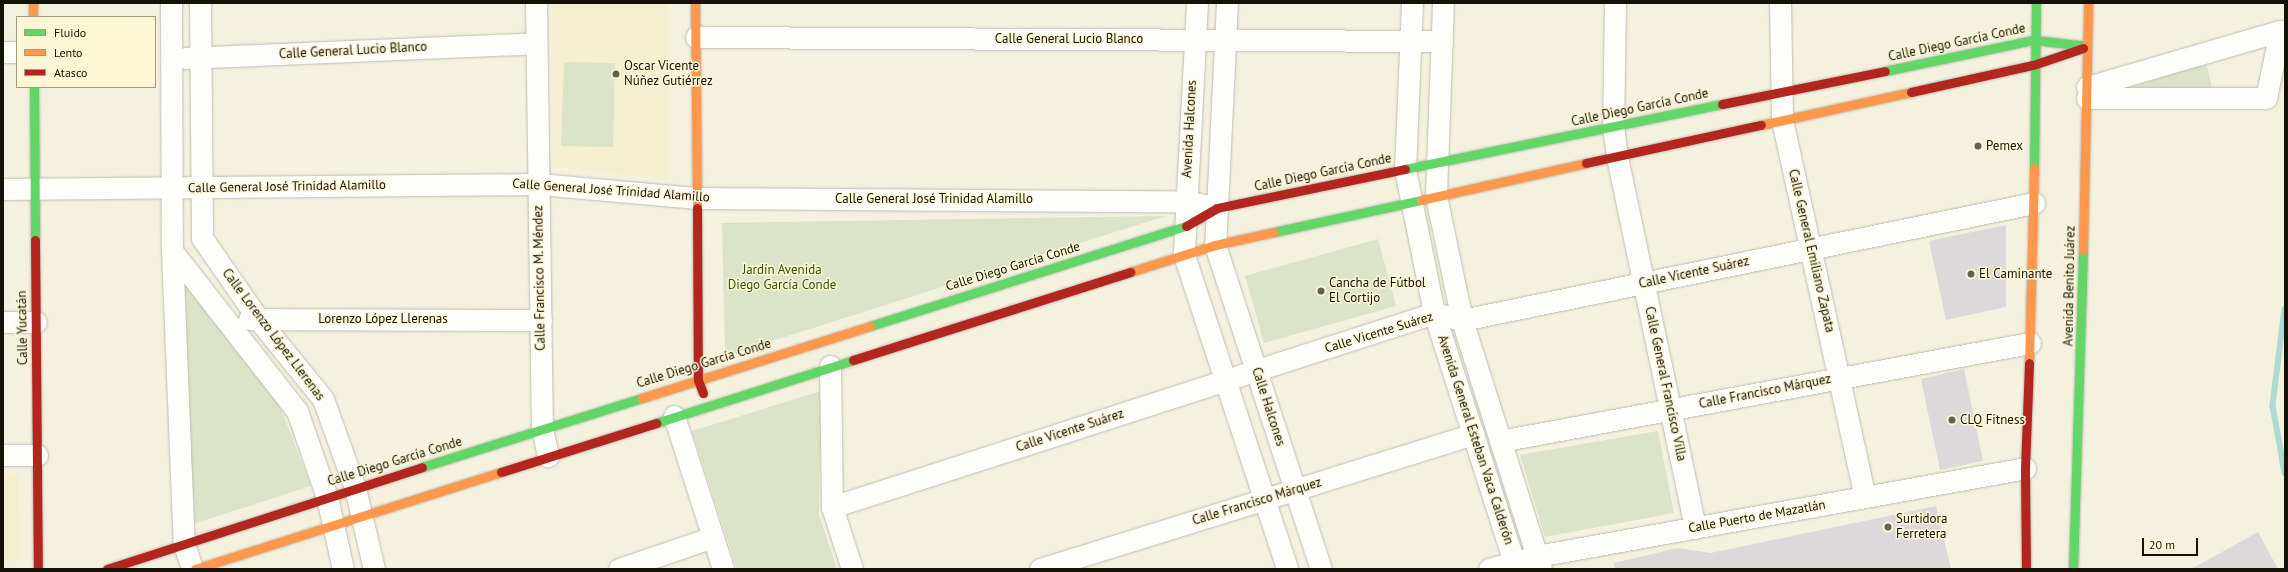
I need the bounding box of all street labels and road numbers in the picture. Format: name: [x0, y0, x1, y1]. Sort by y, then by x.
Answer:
street label: Calle Diego García Conde: [1887, 21, 2027, 65]
street label: Calle General Lucio Blanco: [995, 31, 1143, 47]
street label: Calle General Lucio Blanco: [278, 39, 428, 63]
street label: Avenida Halcones: [1180, 80, 1200, 178]
street label: Calle Diego García Conde: [1570, 86, 1710, 130]
street label: Calle Diego García Conde: [1253, 151, 1393, 195]
street label: Calle General Emiliano Zapata: [1785, 168, 1837, 334]
street label: Calle General José Trinidad Alamillo: [511, 176, 711, 206]
street label: Calle General José Trinidad Alamillo: [188, 177, 386, 197]
street label: Calle General José Trinidad Alamillo: [835, 191, 1033, 207]
street label: Calle Francisco M. Méndez: [531, 205, 549, 351]
street label: Avenida Benito Juárez: [2061, 225, 2079, 347]
street label: Calle Diego García Conde: [944, 239, 1082, 295]
street label: Calle Vicente Suárez: [1637, 254, 1751, 292]
street label: Calle Lorenzo López Llerenas: [218, 266, 328, 404]
street label: Calle Yucatán: [15, 290, 31, 366]
street label: Calle General Francisco Villa: [1641, 305, 1689, 463]
street label: Calle Vicente Suárez: [1323, 309, 1435, 357]
street label: Lorenzo López Llerenas: [318, 311, 448, 327]
street label: Avenida General Esteban Vaca Calderón: [1434, 333, 1516, 547]
street label: Calle Diego García Conde: [635, 336, 773, 392]
street label: Calle Halcones: [1248, 366, 1288, 448]
street label: Calle Francisco Márquez: [1698, 372, 1832, 412]
street label: Calle Vicente Suárez: [1014, 406, 1126, 456]
street label: Calle Diego García Conde: [326, 434, 464, 490]
street label: Calle Francisco Márquez: [1191, 475, 1323, 529]
street label: Calle Puerto de Mazatlán: [1687, 497, 1827, 537]

